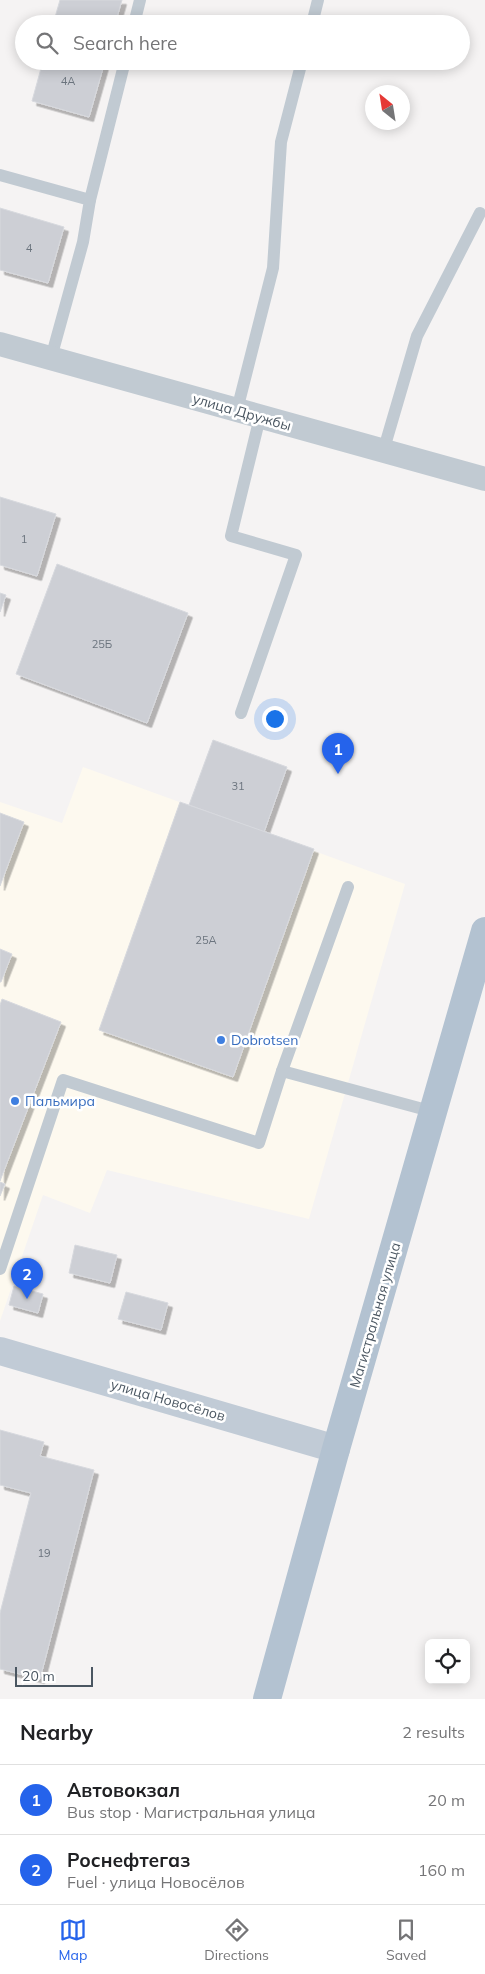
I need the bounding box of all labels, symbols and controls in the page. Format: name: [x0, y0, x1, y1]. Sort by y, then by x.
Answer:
search box: [15, 15, 470, 70]
icon: search: [33, 29, 61, 57]
text: Search here: [73, 31, 177, 55]
house number: 4А: [61, 74, 75, 88]
north arrow: [365, 85, 410, 130]
house number: 4: [26, 241, 33, 255]
street label: улица Дружбы: [191, 389, 293, 435]
house number: 1: [21, 532, 27, 546]
house number: 25Б: [92, 637, 112, 651]
your location: [262, 706, 288, 732]
pin: 1: [322, 733, 354, 774]
house number: 31: [231, 779, 245, 793]
house number: 25А: [195, 933, 217, 947]
place label: Dobrotsen: [231, 1031, 298, 1049]
marker: Dobrotsen: [215, 1034, 227, 1046]
place label: Пальмира: [25, 1092, 95, 1110]
marker: Пальмира: [9, 1095, 21, 1107]
street label: Магистральная улица: [346, 1240, 404, 1390]
pin: 2: [11, 1258, 43, 1299]
street label: улица Новосёлов: [109, 1375, 227, 1425]
house number: 19: [37, 1546, 51, 1560]
map controls: [425, 1639, 470, 1684]
button: locate: [425, 1639, 470, 1684]
scale bar: [15, 1664, 92, 1687]
text: 20 m: [22, 1667, 55, 1685]
text: Nearby: [20, 1719, 93, 1745]
text: 2 results: [402, 1722, 465, 1742]
text: Автовокзал: [67, 1778, 180, 1802]
text: 1: [31, 1790, 41, 1810]
text: 20 m: [428, 1790, 465, 1810]
text: Bus stop · Магистральная улица: [67, 1802, 315, 1822]
text: Роснефтегаз: [67, 1848, 190, 1872]
text: 2: [31, 1860, 41, 1880]
text: 160 m: [418, 1860, 465, 1880]
text: Fuel · улица Новосёлов: [67, 1872, 245, 1892]
tab: Map: [59, 1916, 87, 1964]
tab: Directions: [204, 1916, 269, 1964]
tab: Saved: [386, 1916, 426, 1964]

